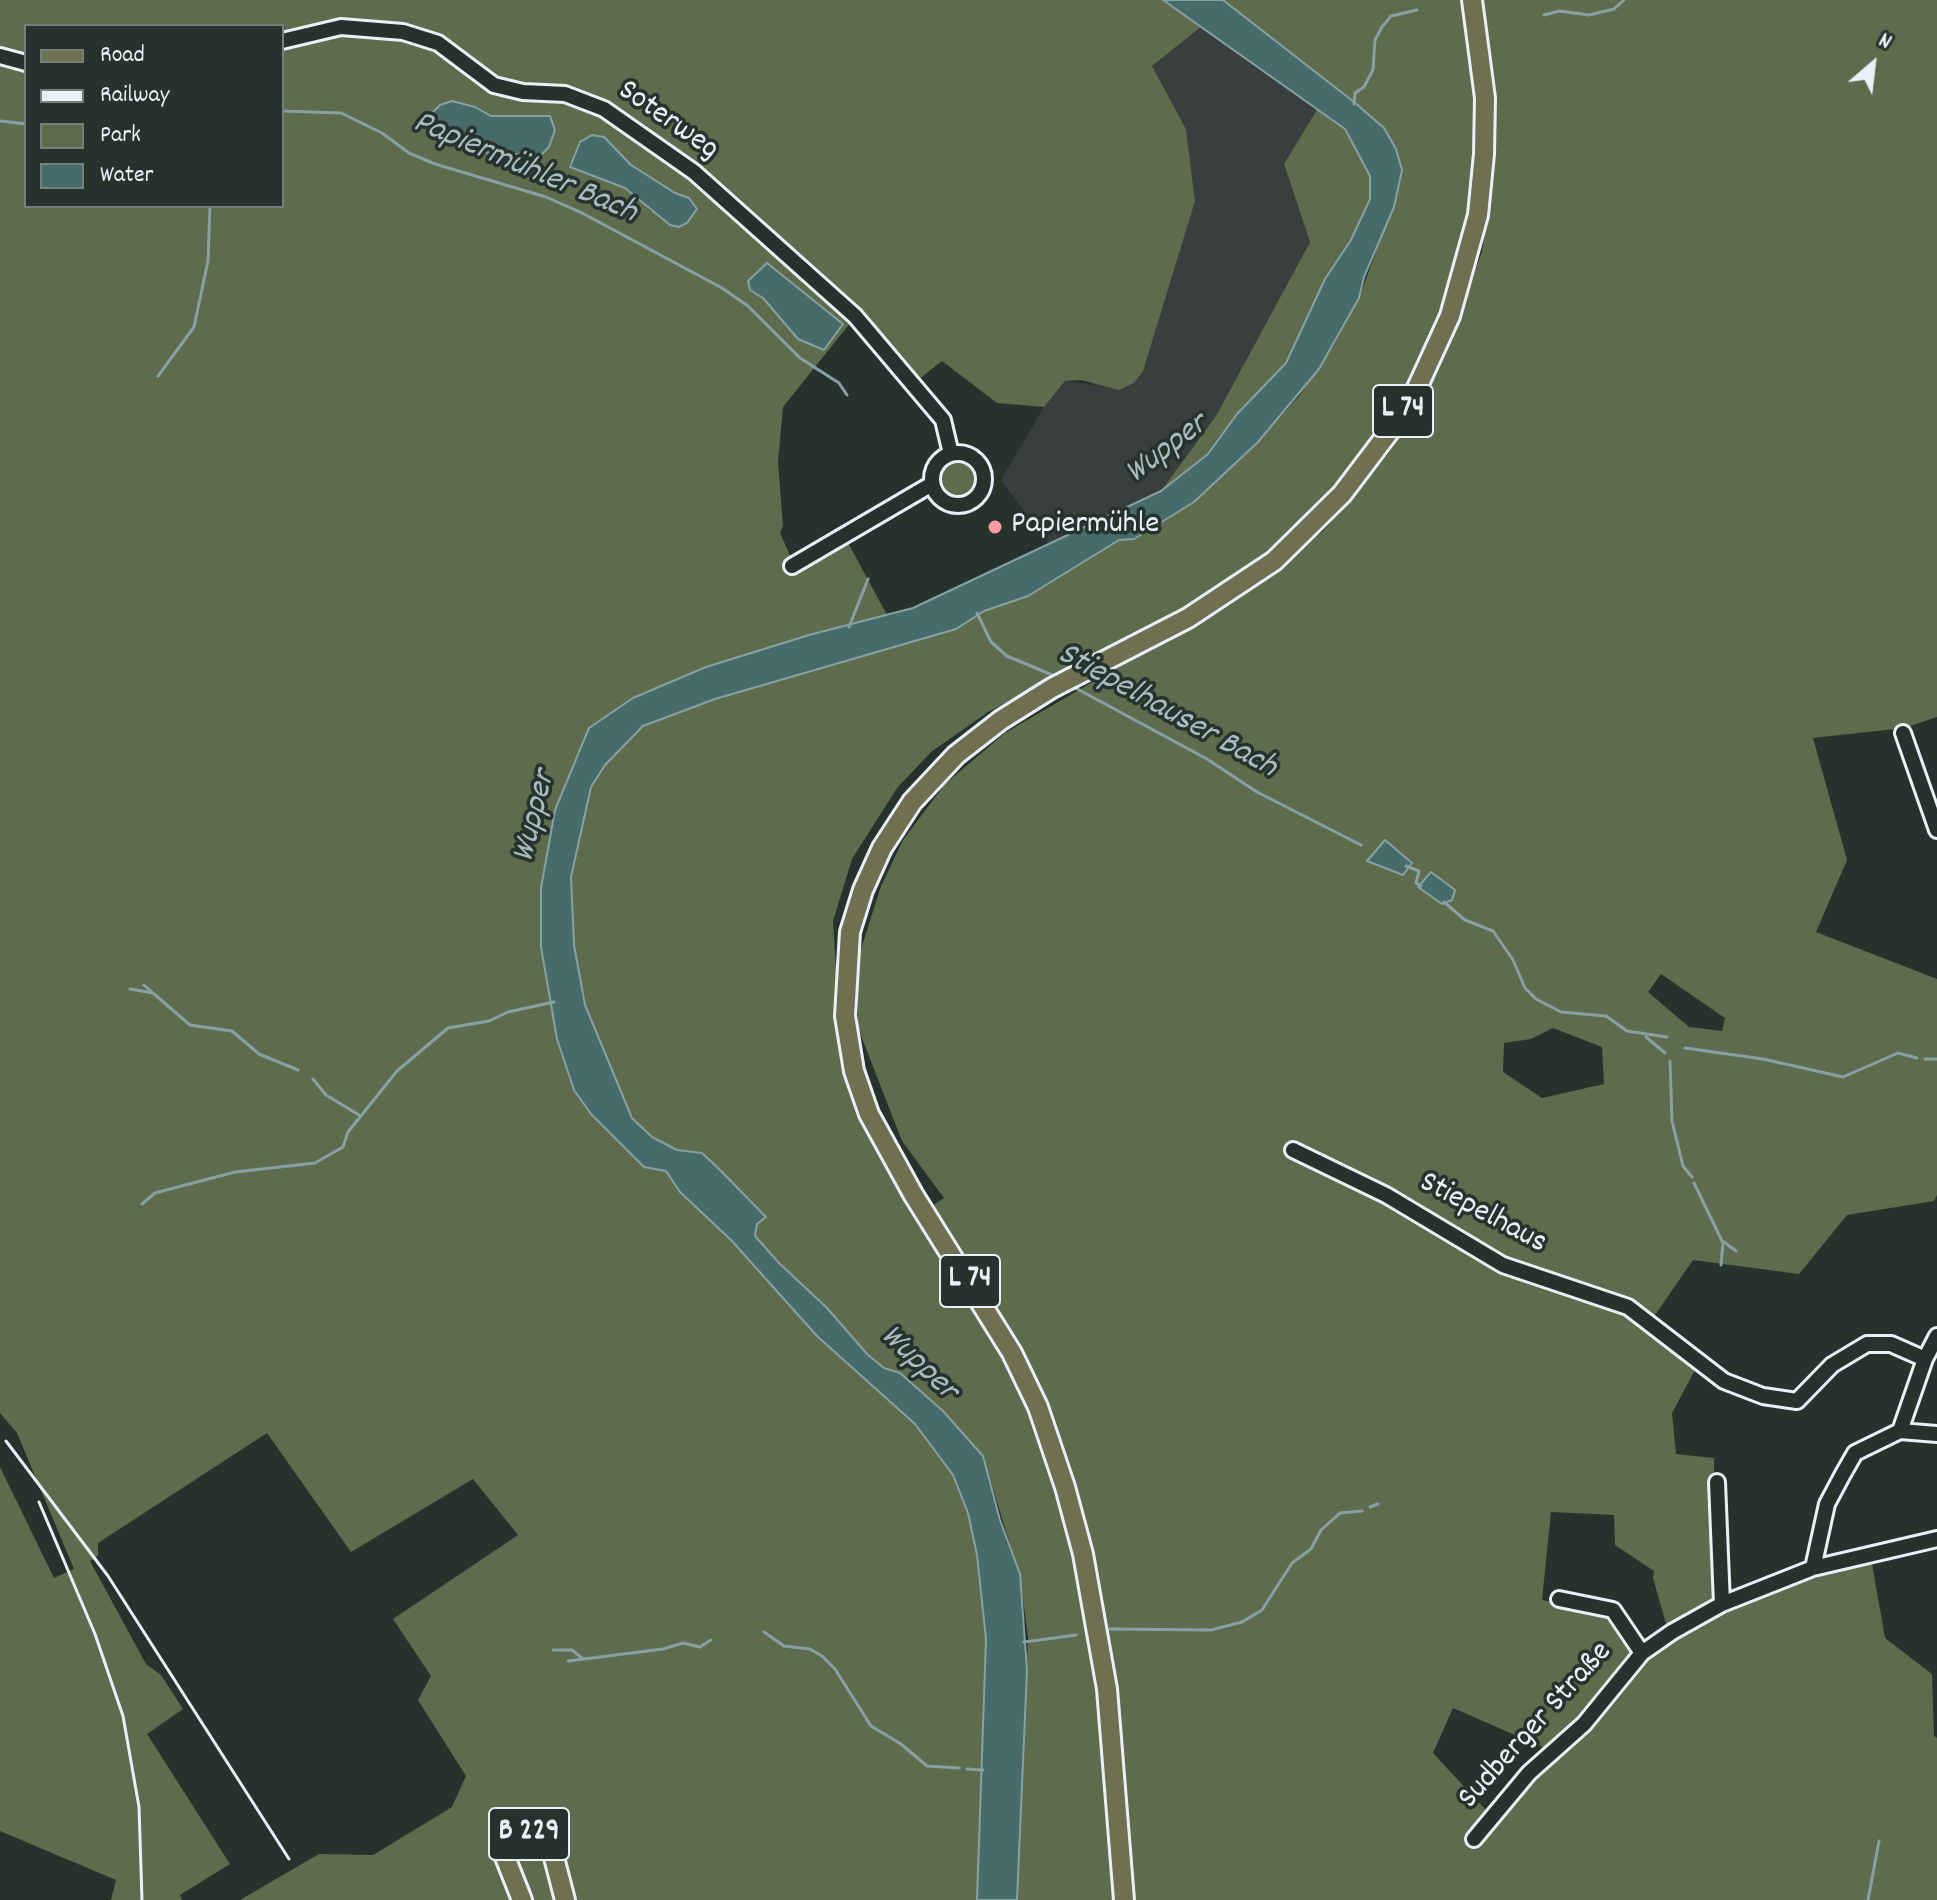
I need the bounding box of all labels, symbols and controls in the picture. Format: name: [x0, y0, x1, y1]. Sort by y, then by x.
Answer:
legend: [24, 24, 284, 208]
north arrow: [1833, 24, 1913, 104]
text: N: [1872, 26, 1897, 59]
text: Road: [100, 39, 145, 73]
street label: Soterweg: [609, 73, 725, 171]
text: Railway: [100, 79, 169, 113]
water label: Papiermühler Bach: [406, 104, 642, 236]
text: Park: [100, 119, 141, 153]
text: Water: [100, 159, 153, 193]
road number: L 74: [1373, 385, 1433, 437]
water label: Wupper: [1119, 407, 1217, 495]
place label: Papiermühle: [1011, 508, 1159, 546]
marker: Papiermühle: [986, 518, 1004, 536]
water label: Stiepelhauser Bach: [1049, 636, 1283, 790]
water label: Wupper: [506, 767, 568, 867]
street label: Stiepelhaus: [1412, 1165, 1552, 1265]
road number: L 74: [940, 1255, 1000, 1307]
water label: Wupper: [869, 1318, 965, 1412]
street label: Sudberger Straße: [1452, 1635, 1622, 1819]
road number: B 229: [489, 1808, 569, 1860]

